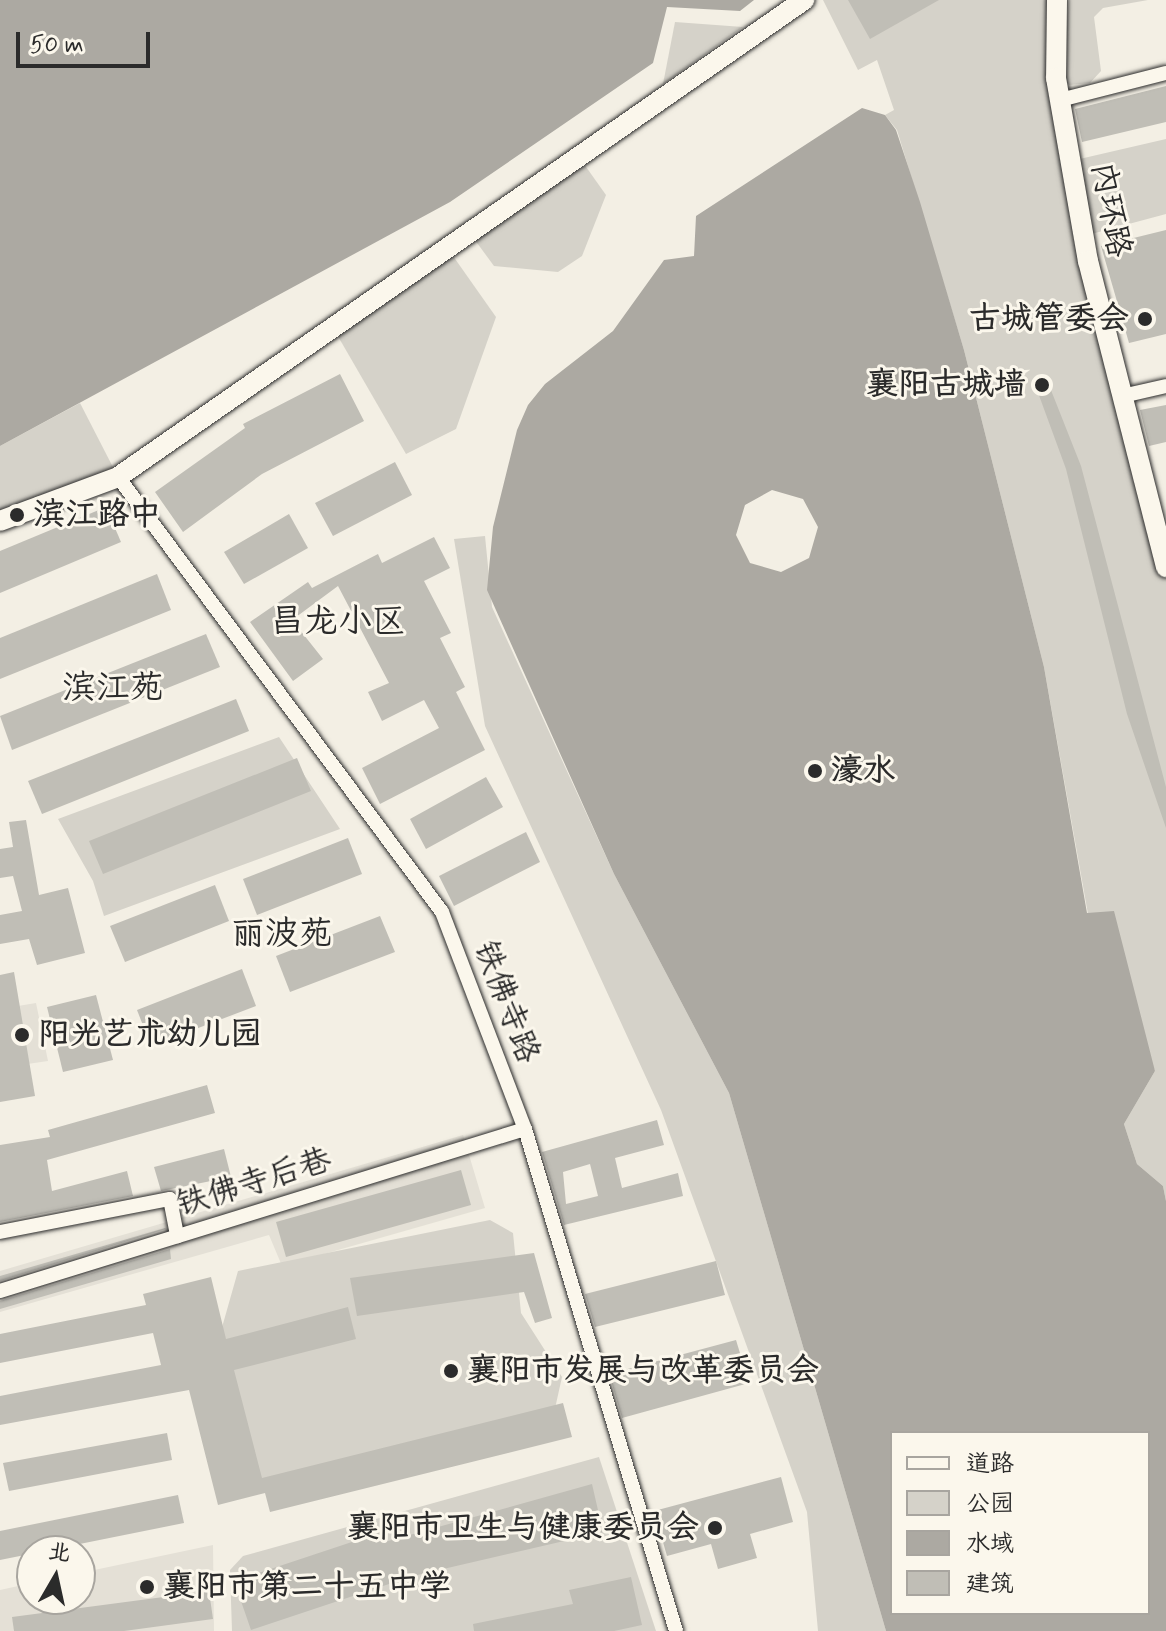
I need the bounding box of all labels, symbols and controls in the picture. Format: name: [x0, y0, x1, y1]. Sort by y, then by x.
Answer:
scale bar: [20, 16, 154, 66]
text: 50 m: [30, 30, 84, 61]
street label: 内环路: [1082, 159, 1138, 261]
place label: 古城管委会: [969, 300, 1129, 338]
marker: 古城管委会: [1136, 310, 1154, 328]
place label: 襄阳古城墙: [866, 366, 1026, 404]
marker: 襄阳古城墙: [1033, 376, 1051, 394]
place label: 滨江路中: [33, 496, 161, 534]
marker: 滨江路中: [8, 506, 26, 524]
district label: 昌龙小区: [270, 603, 406, 643]
district label: 滨江苑: [62, 669, 164, 709]
place label: 濠水: [831, 752, 895, 790]
marker: 濠水: [806, 762, 824, 780]
district label: 丽波苑: [231, 915, 333, 955]
street label: 铁佛寺路: [465, 935, 547, 1069]
place label: 阳光艺术幼儿园: [38, 1016, 262, 1054]
marker: 阳光艺术幼儿园: [13, 1026, 31, 1044]
street label: 铁佛寺后巷: [172, 1141, 336, 1225]
place label: 襄阳市发展与改革委员会: [467, 1352, 819, 1390]
marker: 襄阳市发展与改革委员会: [442, 1362, 460, 1380]
legend: [890, 1431, 1150, 1615]
text: 道路: [966, 1449, 1014, 1480]
text: 公园: [966, 1489, 1014, 1520]
place label: 襄阳市卫生与健康委员会: [347, 1509, 699, 1547]
marker: 襄阳市卫生与健康委员会: [706, 1519, 724, 1537]
text: 水域: [966, 1529, 1014, 1560]
north arrow: [16, 1535, 96, 1615]
text: 北: [46, 1538, 72, 1569]
place label: 襄阳市第二十五中学: [163, 1568, 451, 1606]
text: 建筑: [966, 1569, 1014, 1600]
marker: 襄阳市第二十五中学: [138, 1578, 156, 1596]

